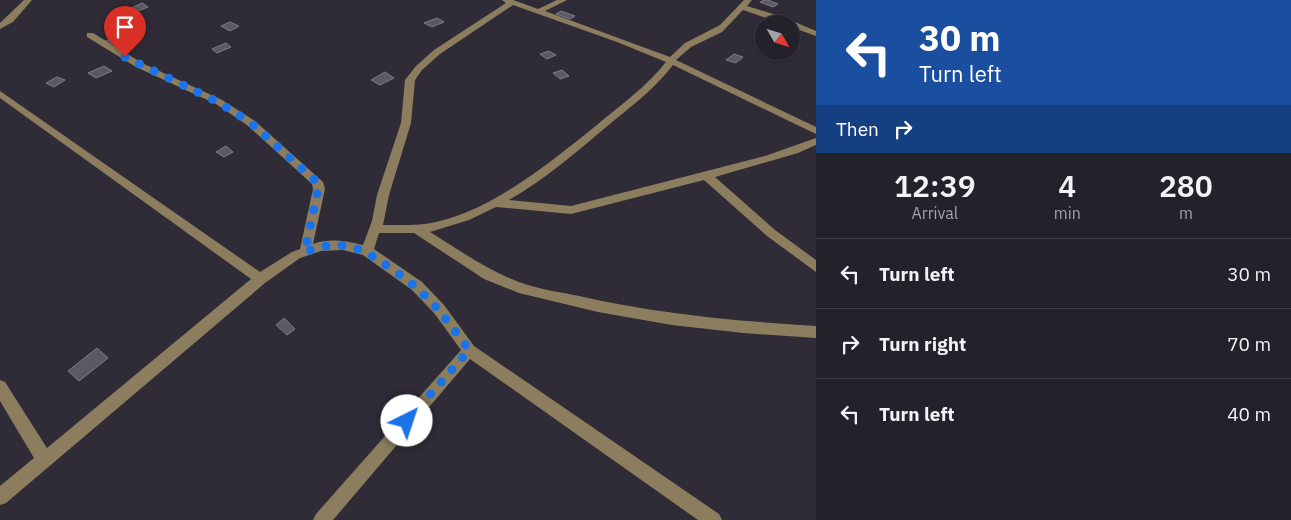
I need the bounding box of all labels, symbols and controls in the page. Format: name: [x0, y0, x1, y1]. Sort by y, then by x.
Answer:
pin: [104, 6, 146, 57]
icon: arrive: [111, 13, 139, 41]
north arrow: [755, 15, 800, 60]
map controls: [755, 15, 800, 60]
text: 30 m: [919, 15, 1001, 61]
icon: left: [836, 20, 901, 85]
text: Turn left: [919, 59, 1002, 88]
icon: right: [889, 115, 917, 143]
text: Then: [836, 117, 879, 141]
text: 12:39: [894, 166, 976, 205]
text: 4: [1058, 166, 1076, 205]
text: 280: [1159, 166, 1213, 205]
text: Arrival: [912, 203, 958, 223]
text: min: [1054, 203, 1081, 223]
text: m: [1179, 203, 1193, 223]
icon: left: [836, 260, 864, 288]
text: Turn left: [879, 262, 955, 286]
text: 30 m: [1227, 262, 1271, 286]
icon: right: [836, 330, 864, 358]
text: Turn right: [879, 332, 966, 356]
text: 70 m: [1227, 332, 1271, 356]
position arrow: [380, 394, 432, 446]
icon: left: [836, 400, 864, 428]
text: Turn left: [879, 402, 955, 426]
text: 40 m: [1227, 402, 1271, 426]

